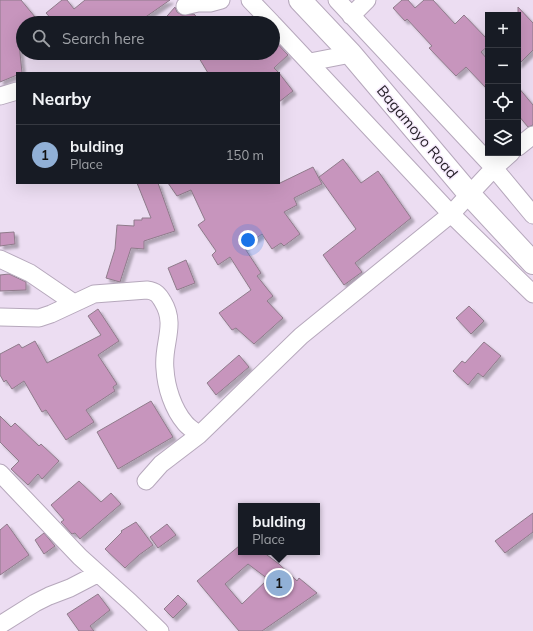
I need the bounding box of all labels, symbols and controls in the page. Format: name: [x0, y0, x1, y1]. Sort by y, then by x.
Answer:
map controls: [485, 12, 521, 156]
button: +: [485, 12, 521, 48]
search box: [16, 16, 280, 60]
icon: search: [30, 27, 52, 49]
text: Search here: [62, 29, 144, 48]
button: −: [485, 48, 521, 84]
street label: Bagamoyo Road: [373, 81, 462, 182]
button: locate: [485, 84, 521, 120]
text: Nearby: [32, 88, 91, 109]
button: layers: [485, 120, 521, 156]
text: bulding: [70, 137, 124, 156]
text: 1: [41, 147, 49, 163]
text: 150 m: [226, 147, 264, 163]
text: Place: [70, 156, 103, 172]
your location: [238, 230, 258, 250]
popup: [238, 503, 320, 555]
text: bulding: [252, 512, 306, 531]
text: Place: [252, 531, 285, 547]
pin: 1: [266, 568, 292, 598]

